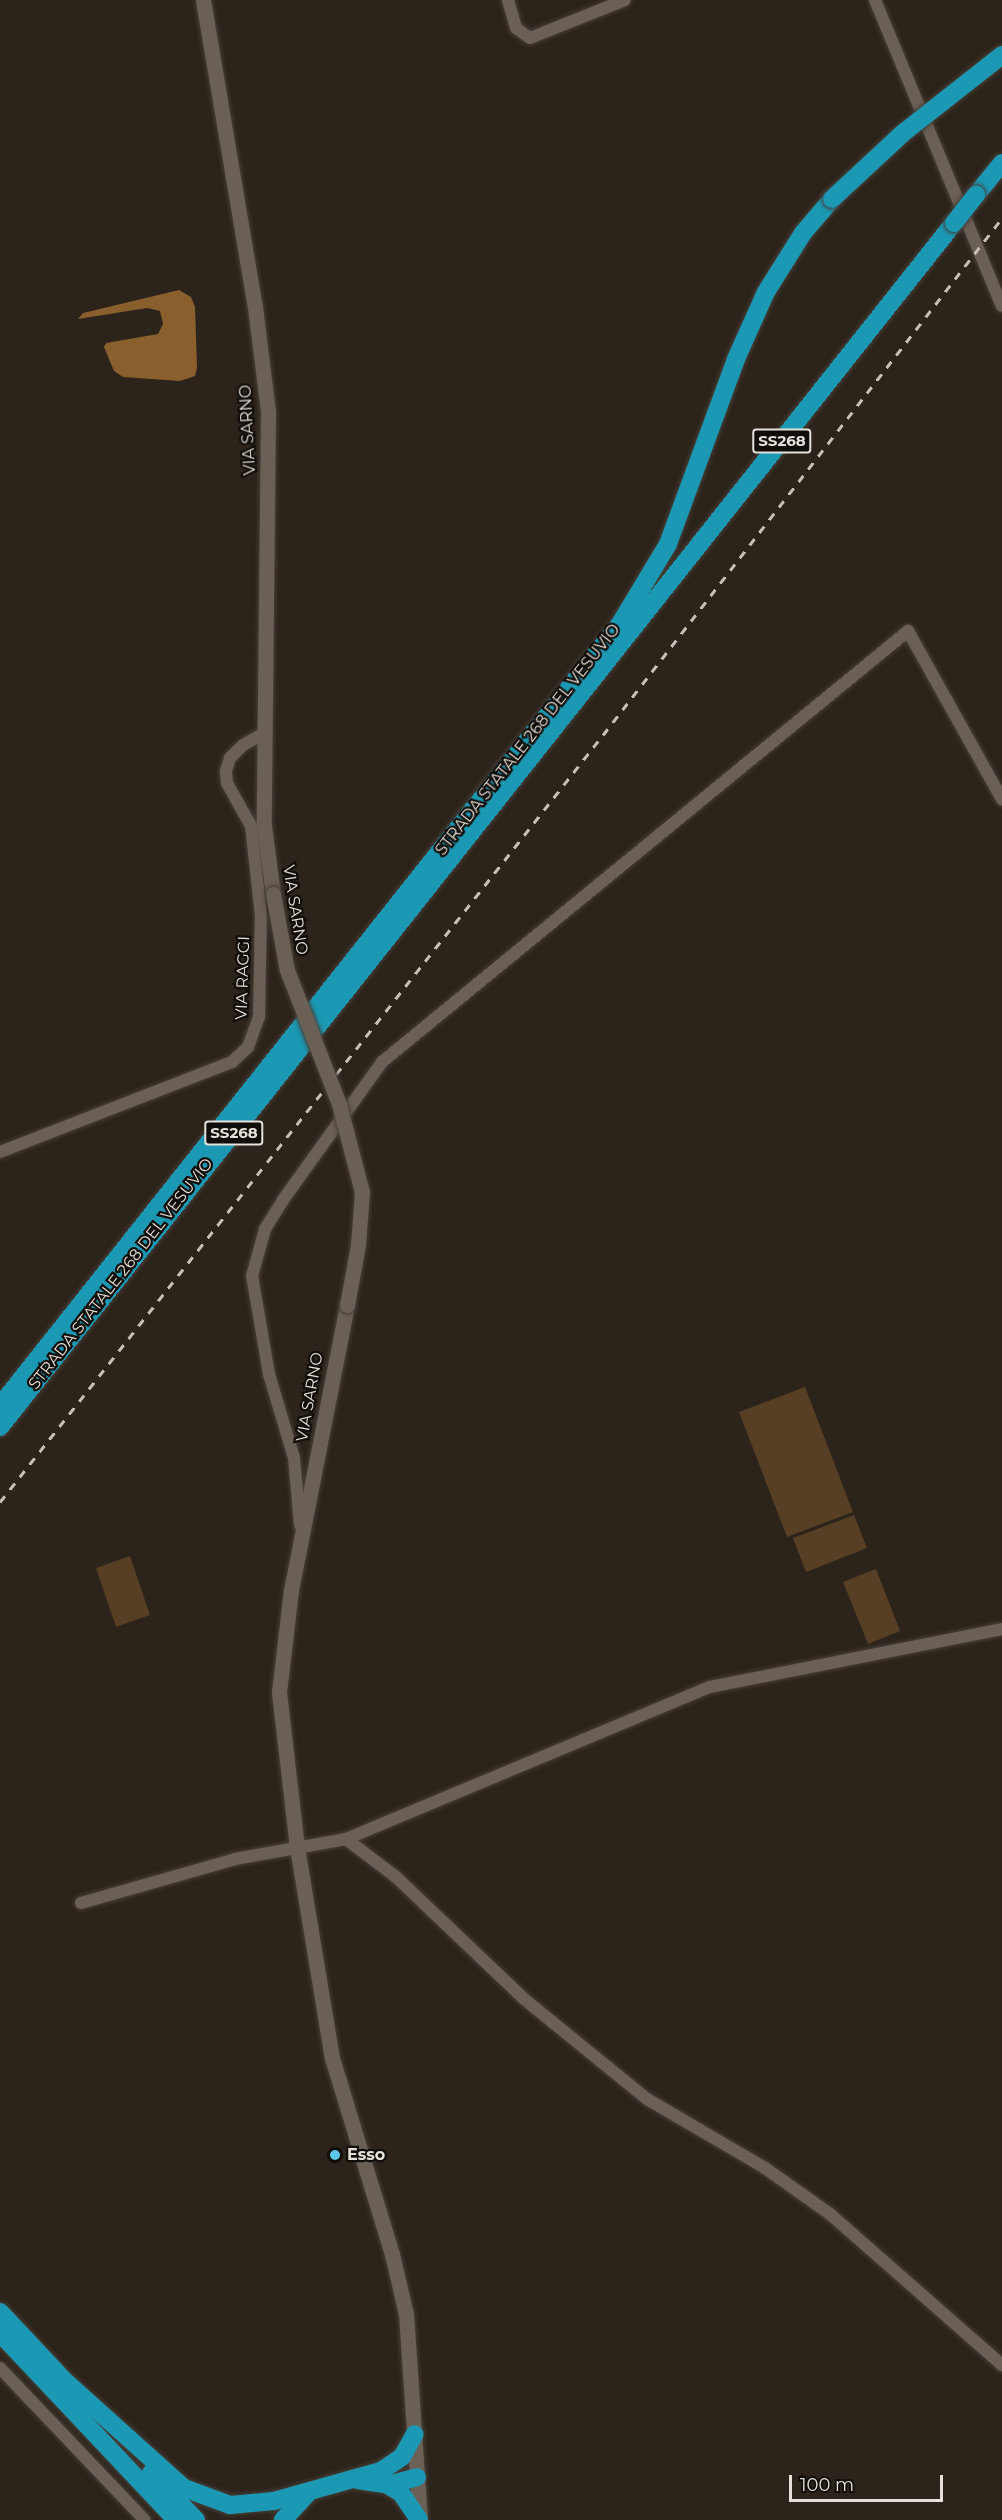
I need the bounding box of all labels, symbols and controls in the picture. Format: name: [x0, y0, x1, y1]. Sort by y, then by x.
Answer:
street label: VIA SARNO: [236, 384, 260, 476]
road number: SS268: [752, 429, 812, 453]
street label: STRADA STATALE 268 DEL VESUVIO: [432, 620, 624, 860]
street label: VIA SARNO: [278, 864, 312, 956]
street label: VIA RAGGI: [232, 936, 254, 1020]
road number: SS268: [204, 1121, 264, 1145]
street label: STRADA STATALE 268 DEL VESUVIO: [25, 1154, 217, 1394]
street label: VIA SARNO: [293, 1351, 327, 1443]
place label: Esso: [347, 2145, 385, 2165]
marker: Esso: [328, 2148, 342, 2162]
scale bar: [792, 2463, 946, 2501]
text: 100 m: [800, 2474, 854, 2496]

